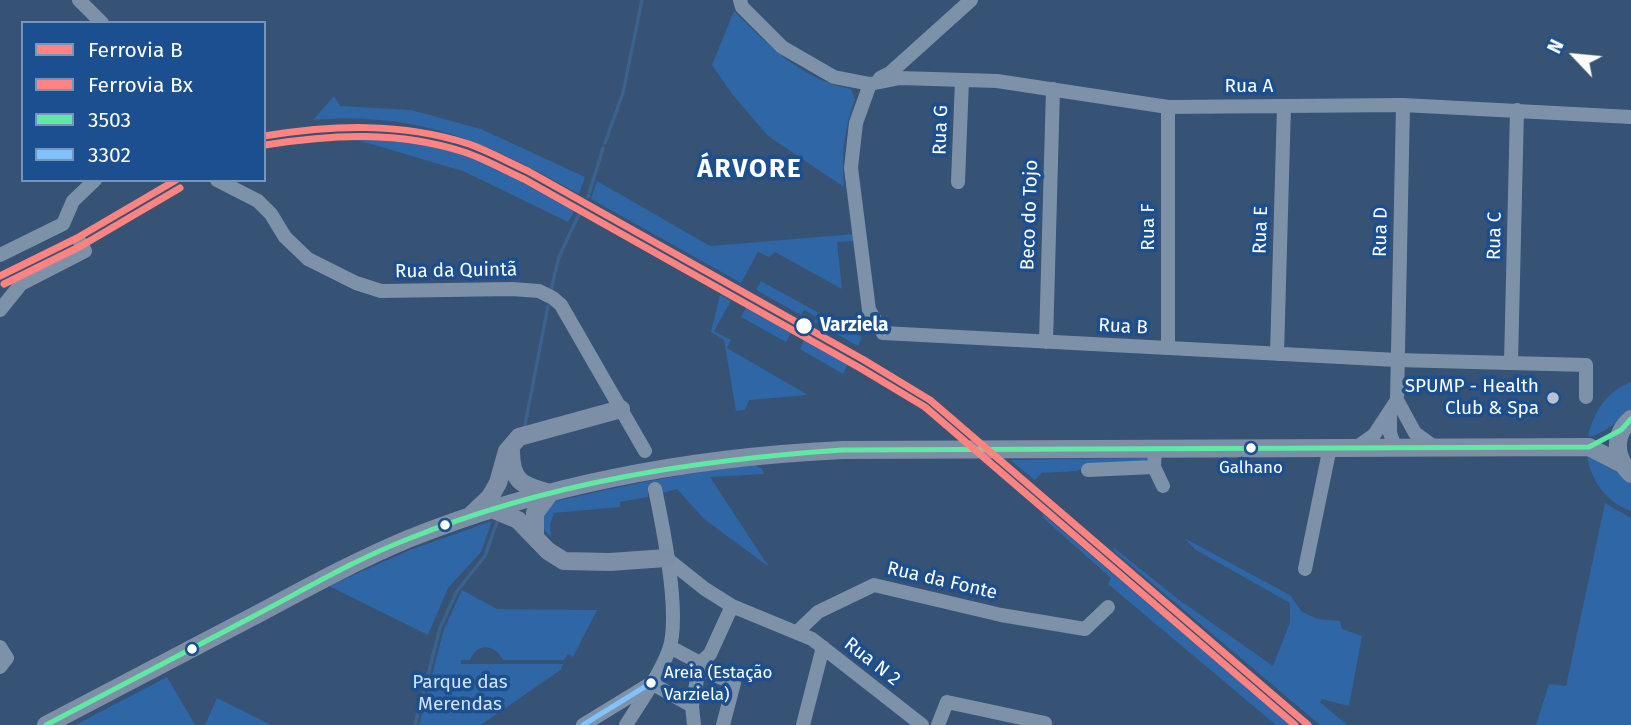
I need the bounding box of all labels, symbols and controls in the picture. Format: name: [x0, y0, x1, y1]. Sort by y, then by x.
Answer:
legend: [21, 21, 266, 182]
north arrow: [1540, 21, 1610, 91]
text: N: [1543, 36, 1569, 57]
text: Ferrovia B: [88, 37, 183, 63]
text: Ferrovia Bx: [88, 72, 193, 98]
street label: Rua A: [1225, 76, 1273, 98]
street label: Rua G: [929, 105, 953, 155]
text: 3503: [88, 107, 131, 133]
text: 3302: [88, 142, 131, 168]
district label: ÁRVORE: [698, 154, 802, 186]
street label: Beco do Tojo: [1017, 159, 1043, 271]
street label: Rua F: [1138, 203, 1160, 251]
street label: Rua E: [1249, 206, 1273, 254]
street label: Rua D: [1369, 207, 1393, 257]
street label: Rua C: [1483, 212, 1507, 260]
street label: Rua da Quintã: [395, 259, 517, 283]
street label: Rua B: [1098, 314, 1148, 340]
place label: Varziela: [820, 315, 888, 337]
marker: Varziela: [794, 316, 814, 336]
place label: SPUMP - Health Club & Spa: [1405, 376, 1539, 420]
marker: SPUMP - Health Club & Spa: [1545, 390, 1561, 406]
marker: Galhano: [1244, 441, 1258, 455]
place label: Galhano: [1219, 458, 1283, 478]
unlabelled marker: [438, 518, 452, 532]
street label: Rua da Fonte: [885, 557, 999, 605]
street label: Rua N 2: [839, 633, 905, 691]
unlabelled marker: [185, 642, 199, 656]
place label: Areia (Estação Varziela): [664, 663, 772, 703]
park label: Parque das Merendas: [412, 672, 508, 716]
marker: Areia (Estação Varziela): [644, 676, 658, 690]

